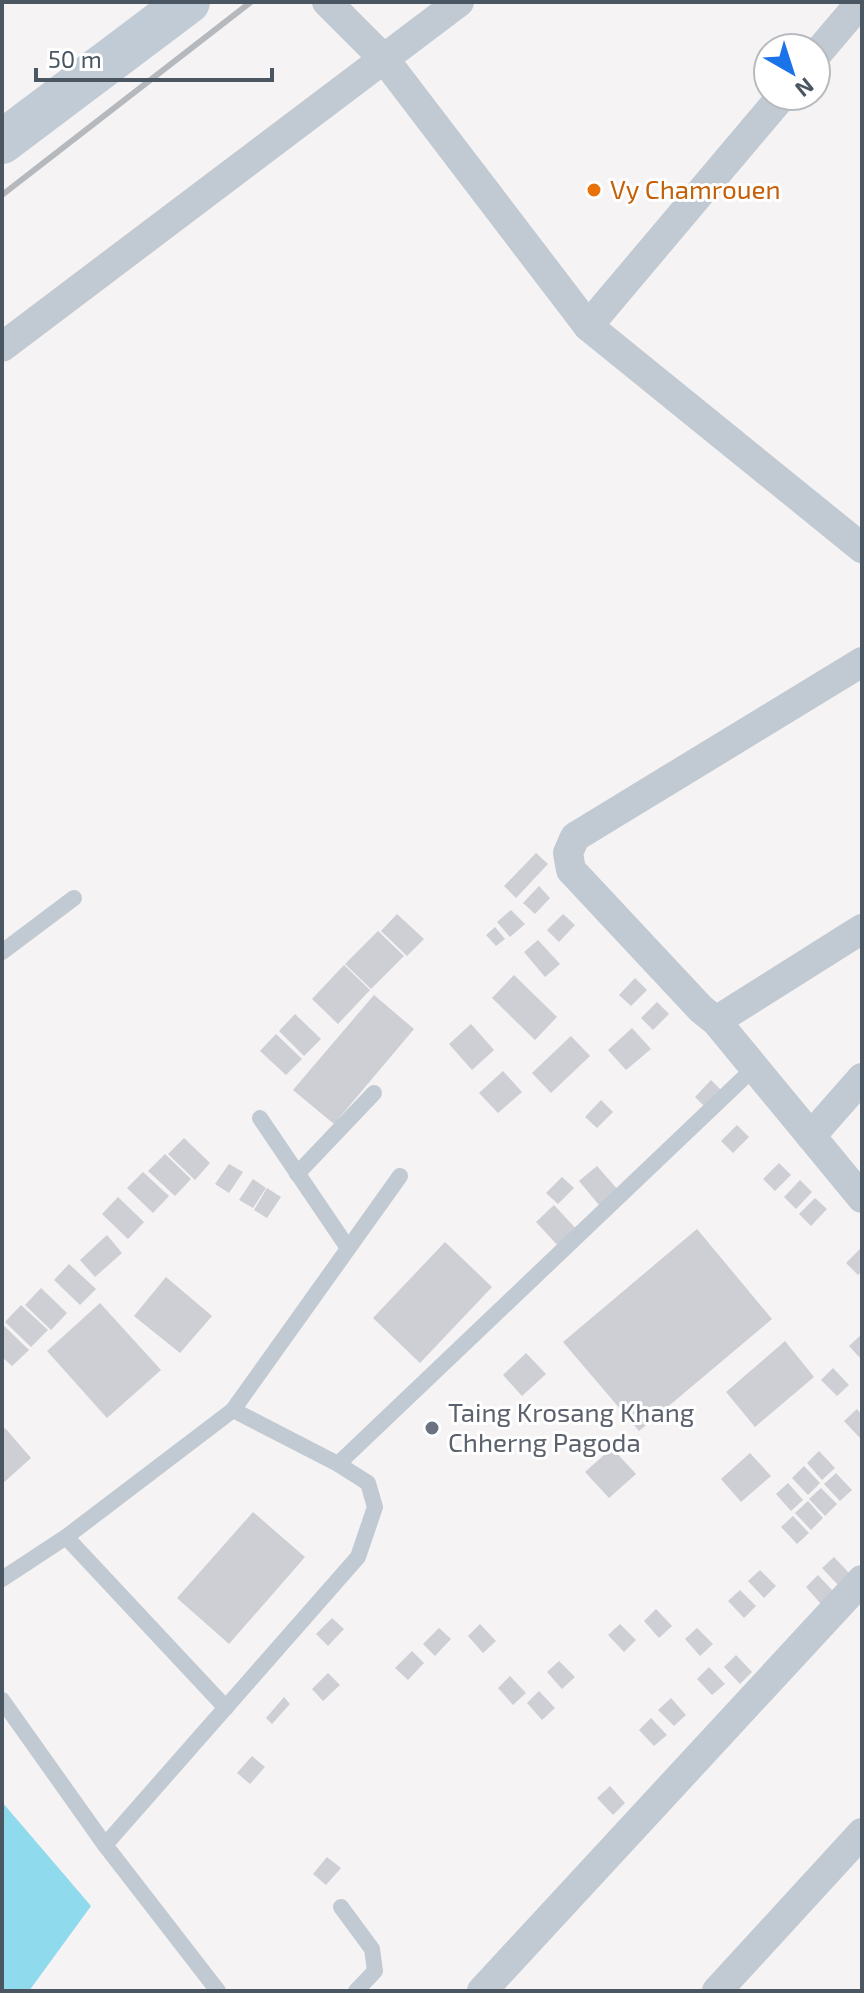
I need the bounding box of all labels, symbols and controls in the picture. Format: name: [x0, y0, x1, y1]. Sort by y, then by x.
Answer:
scale bar: [36, 32, 272, 82]
north arrow: [752, 32, 832, 112]
text: 50 m: [48, 44, 102, 73]
text: N: [791, 73, 820, 103]
place label: Vy Chamrouen: [610, 173, 781, 204]
marker: Vy Chamrouen: [585, 181, 603, 199]
place label: Taing Krosang Khang Chherng Pagoda: [448, 1396, 694, 1457]
marker: Taing Krosang Khang Chherng Pagoda: [423, 1419, 441, 1437]

